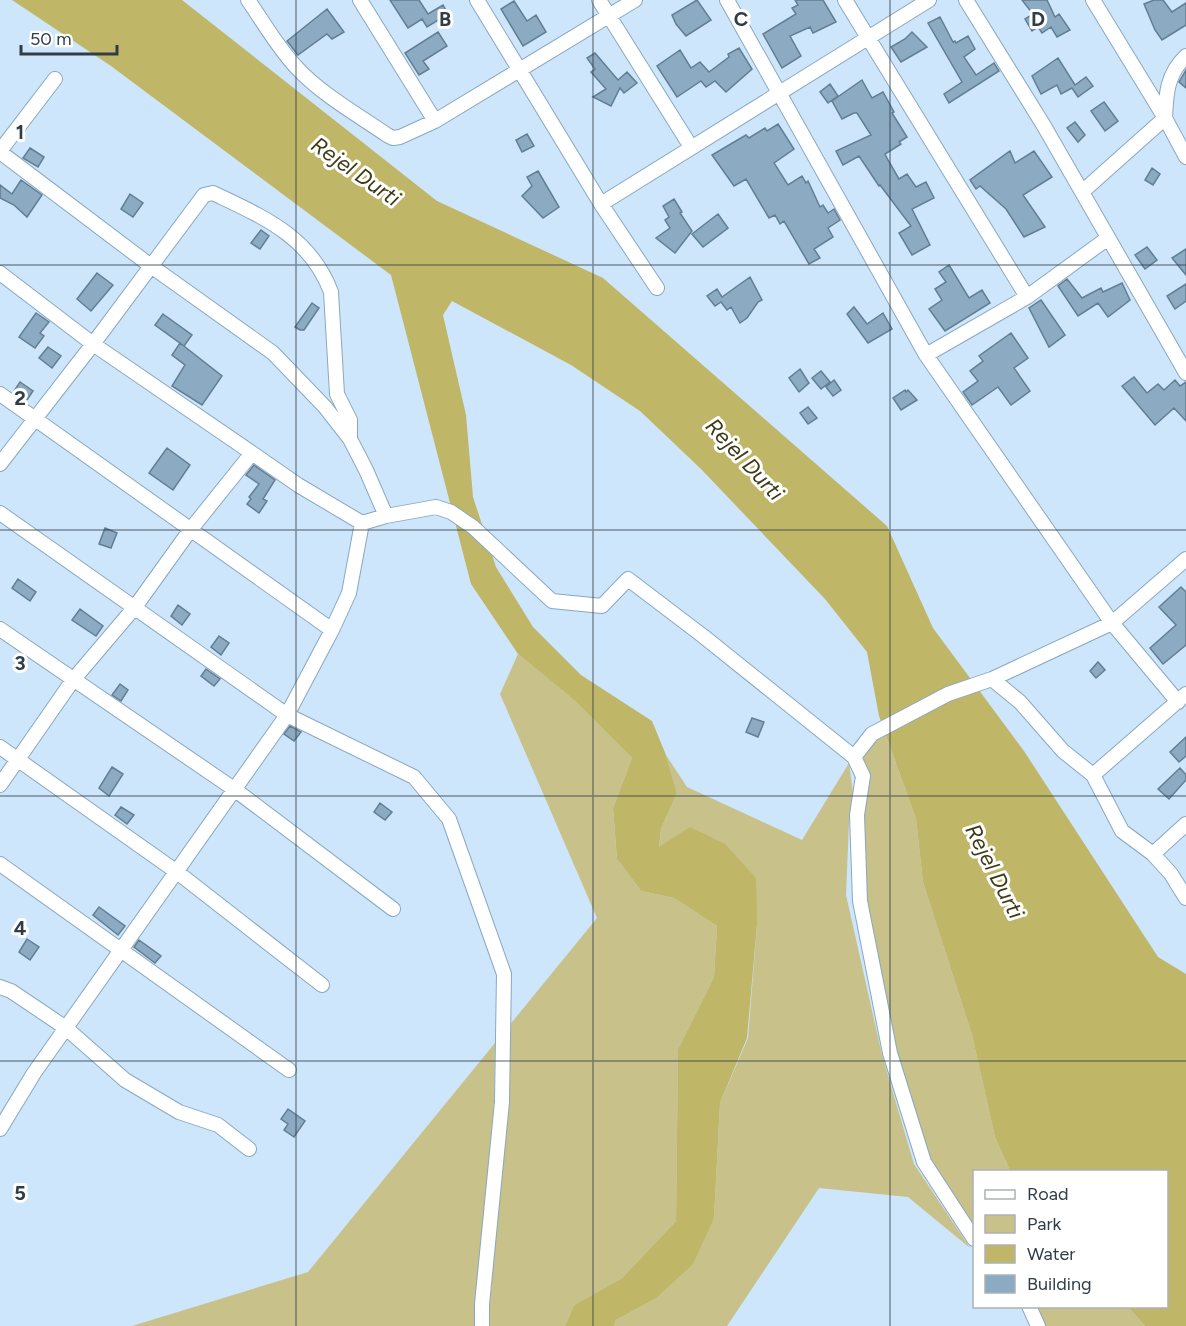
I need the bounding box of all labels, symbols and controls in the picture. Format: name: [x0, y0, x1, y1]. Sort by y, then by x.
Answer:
text: B: [439, 7, 451, 31]
text: C: [734, 7, 748, 31]
text: D: [1031, 7, 1045, 31]
scale bar: [21, 18, 117, 56]
text: 50 m: [30, 28, 72, 50]
text: 1: [16, 120, 24, 144]
water label: Rejel Durti: [306, 131, 406, 212]
text: 2: [14, 386, 26, 410]
water label: Rejel Durti: [700, 413, 790, 507]
text: 3: [14, 651, 26, 675]
water label: Rejel Durti: [959, 820, 1030, 924]
text: 4: [14, 916, 27, 940]
legend: [973, 1170, 1168, 1308]
text: 5: [14, 1181, 26, 1205]
text: Road: [1027, 1183, 1068, 1205]
text: Park: [1027, 1213, 1062, 1235]
text: Water: [1027, 1243, 1075, 1265]
text: Building: [1027, 1273, 1092, 1295]

